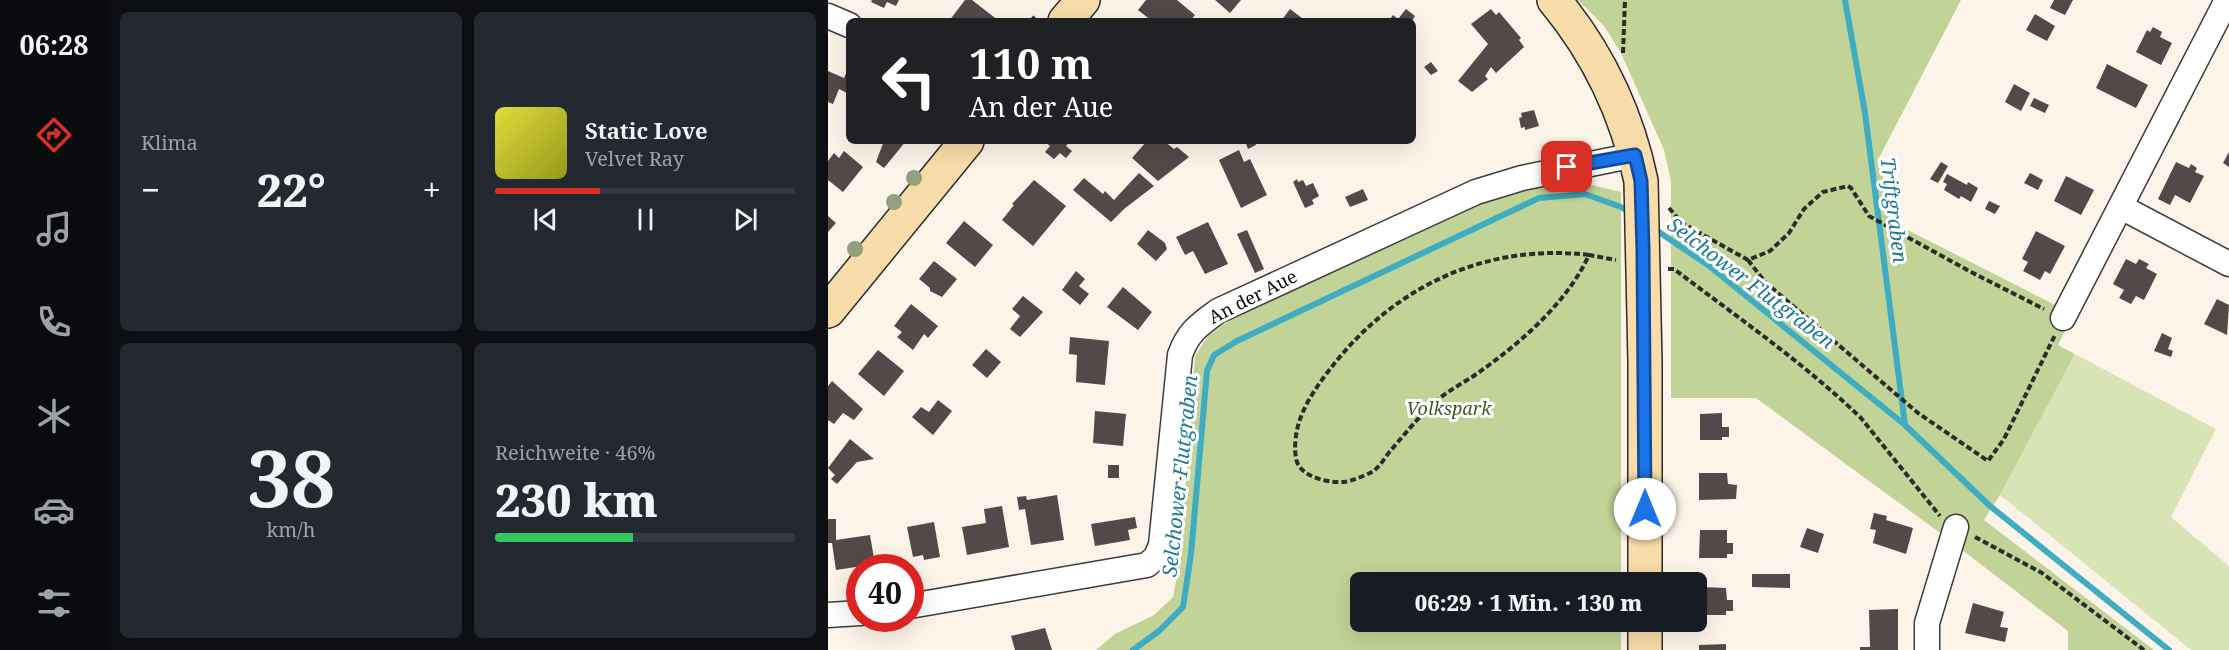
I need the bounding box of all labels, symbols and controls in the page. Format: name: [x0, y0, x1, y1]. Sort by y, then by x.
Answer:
text: 06:28: [19, 26, 89, 63]
text: 110 m: [969, 34, 1093, 91]
icon: left: [870, 42, 948, 120]
text: An der Aue: [969, 88, 1113, 125]
icon: directions: [33, 114, 75, 156]
text: Static Love: [585, 115, 708, 145]
text: Klima: [141, 129, 198, 156]
pin: [1541, 141, 1592, 192]
text: Velvet Ray: [585, 145, 684, 172]
icon: arrive: [1550, 150, 1583, 183]
water label: Triftgraben: [1875, 156, 1914, 264]
text: 22°: [257, 159, 326, 220]
text: −: [141, 167, 160, 212]
text: +: [423, 167, 441, 212]
icon: previous: [529, 203, 562, 236]
icon: pause: [629, 203, 662, 236]
icon: next: [729, 203, 762, 236]
icon: music: [33, 208, 75, 250]
water label: Selchower Flutgraben: [1662, 211, 1840, 354]
street label: An der Aue: [1204, 264, 1301, 329]
icon: phone: [33, 301, 75, 343]
water label: Selchower Flutgraben: [1155, 374, 1204, 578]
icon: climate: [33, 395, 75, 437]
park label: Volkspark: [1407, 396, 1492, 420]
text: 38: [247, 424, 335, 530]
text: Reichweite · 46%: [495, 439, 656, 466]
text: 230 km: [495, 469, 658, 530]
position arrow: [1613, 477, 1677, 541]
icon: car: [33, 489, 75, 531]
text: km/h: [266, 516, 316, 543]
speed limit sign: 40: [846, 554, 924, 632]
icon: filters: [33, 582, 75, 624]
text: 06:29 · 1 Min. · 130 m: [1415, 587, 1642, 617]

